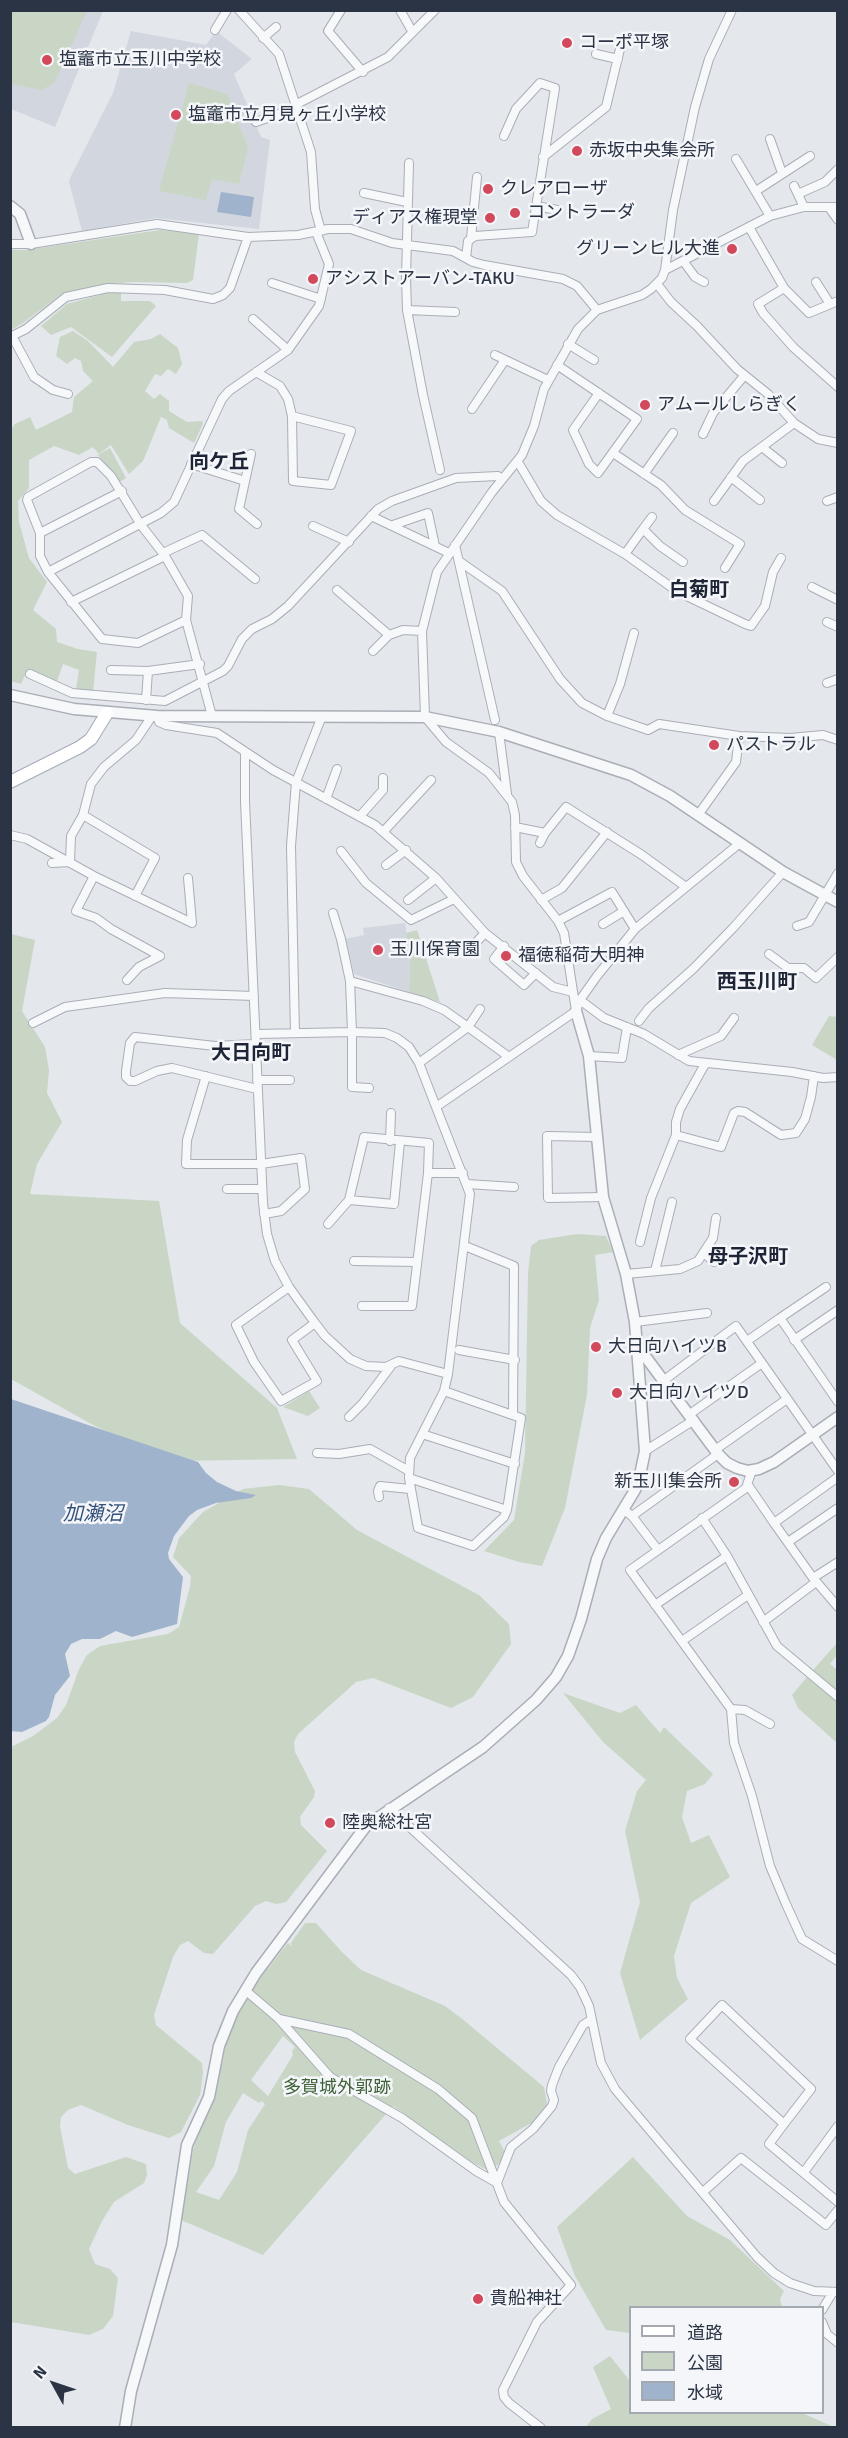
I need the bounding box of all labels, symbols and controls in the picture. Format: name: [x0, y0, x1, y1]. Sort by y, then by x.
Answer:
place label: コーポ平塚: [579, 32, 669, 54]
marker: コーポ平塚: [560, 36, 574, 50]
place label: 塩竈市立玉川中学校: [59, 49, 221, 71]
marker: 塩竈市立玉川中学校: [40, 53, 54, 67]
place label: 塩竈市立月見ヶ丘小学校: [188, 104, 386, 126]
marker: 塩竈市立月見ヶ丘小学校: [169, 108, 183, 122]
place label: 赤坂中央集会所: [589, 140, 715, 162]
marker: 赤坂中央集会所: [570, 144, 584, 158]
place label: クレアローザ: [500, 178, 608, 200]
marker: クレアローザ: [481, 182, 495, 196]
place label: コントラーダ: [527, 202, 635, 224]
marker: コントラーダ: [508, 206, 522, 220]
place label: ディアス権現堂: [352, 207, 478, 229]
marker: ディアス権現堂: [483, 211, 497, 225]
place label: グリーンヒル大進: [576, 238, 720, 260]
marker: グリーンヒル大進: [725, 242, 739, 256]
place label: アシストアーバン-TAKU: [325, 268, 515, 290]
marker: アシストアーバン-TAKU: [306, 272, 320, 286]
place label: アムールしらぎく: [657, 394, 801, 416]
marker: アムールしらぎく: [638, 398, 652, 412]
district label: 向ケ丘: [189, 451, 249, 475]
district label: 白菊町: [669, 579, 729, 603]
place label: パストラル: [726, 734, 816, 756]
marker: パストラル: [707, 738, 721, 752]
place label: 玉川保育園: [390, 939, 480, 961]
marker: 玉川保育園: [371, 943, 385, 957]
place label: 福徳稲荷大明神: [518, 945, 644, 967]
marker: 福徳稲荷大明神: [499, 949, 513, 963]
district label: 西玉川町: [717, 971, 797, 995]
district label: 大日向町: [211, 1042, 291, 1066]
district label: 母子沢町: [708, 1246, 788, 1270]
place label: 大日向ハイツB: [608, 1336, 727, 1358]
marker: 大日向ハイツB: [589, 1340, 603, 1354]
place label: 大日向ハイツD: [629, 1382, 749, 1404]
marker: 大日向ハイツD: [610, 1386, 624, 1400]
place label: 新玉川集会所: [614, 1471, 722, 1493]
marker: 新玉川集会所: [727, 1475, 741, 1489]
water label: 加瀬沼: [63, 1503, 123, 1527]
place label: 陸奥総社宮: [342, 1812, 432, 1834]
marker: 陸奥総社宮: [323, 1816, 337, 1830]
park label: 多賀城外郭跡: [283, 2077, 391, 2099]
place label: 貴船神社: [490, 2288, 562, 2310]
marker: 貴船神社: [471, 2292, 485, 2306]
legend: [629, 2306, 824, 2414]
text: 道路: [687, 2322, 723, 2344]
text: 公園: [687, 2352, 723, 2374]
north arrow: [24, 2354, 84, 2414]
text: N: [29, 2362, 51, 2383]
text: 水域: [687, 2382, 723, 2404]

